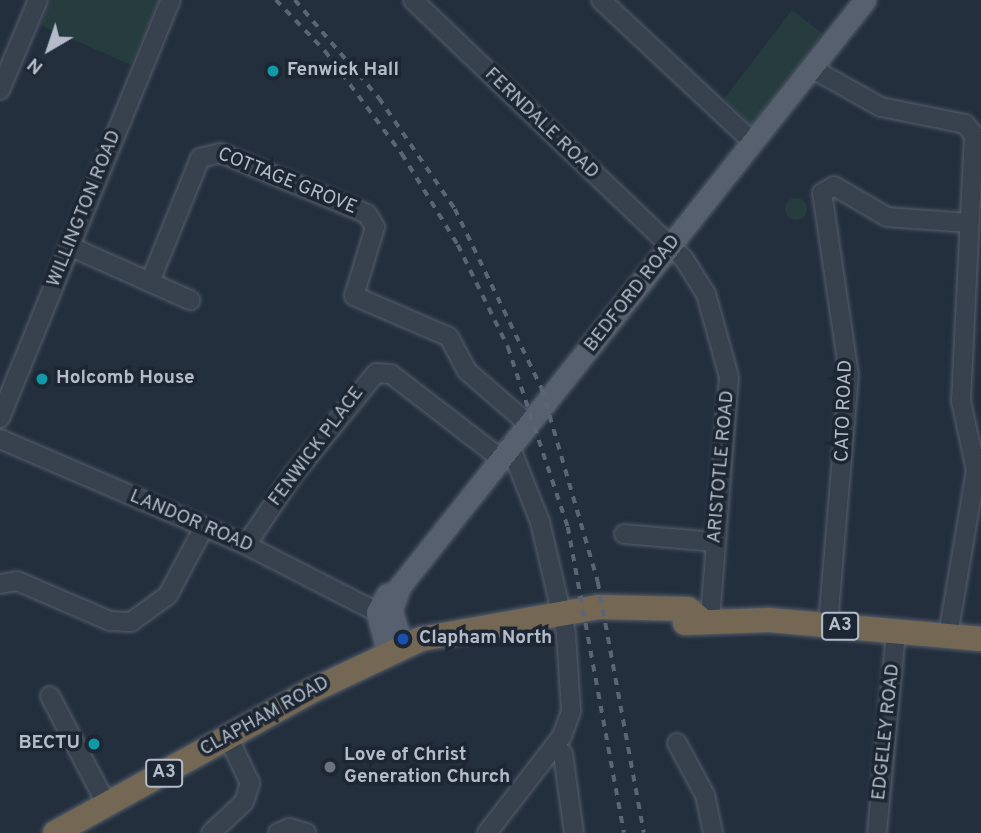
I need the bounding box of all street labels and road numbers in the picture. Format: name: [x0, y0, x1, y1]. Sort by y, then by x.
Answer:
street label: FERNDALE ROAD: [479, 64, 603, 184]
street label: WILLINGTON ROAD: [43, 127, 127, 291]
street label: COTTAGE GROVE: [214, 144, 360, 220]
street label: BEDFORD ROAD: [580, 231, 686, 357]
street label: CATO ROAD: [832, 359, 858, 463]
street label: FENWICK PLACE: [265, 383, 369, 511]
street label: ARISTOTLE ROAD: [704, 390, 740, 544]
street label: LANDOR ROAD: [126, 486, 256, 558]
road number: A3: [821, 612, 859, 640]
street label: EDGELEY ROAD: [868, 662, 906, 802]
street label: CLAPHAM ROAD: [197, 672, 333, 762]
road number: A3: [145, 758, 183, 788]

